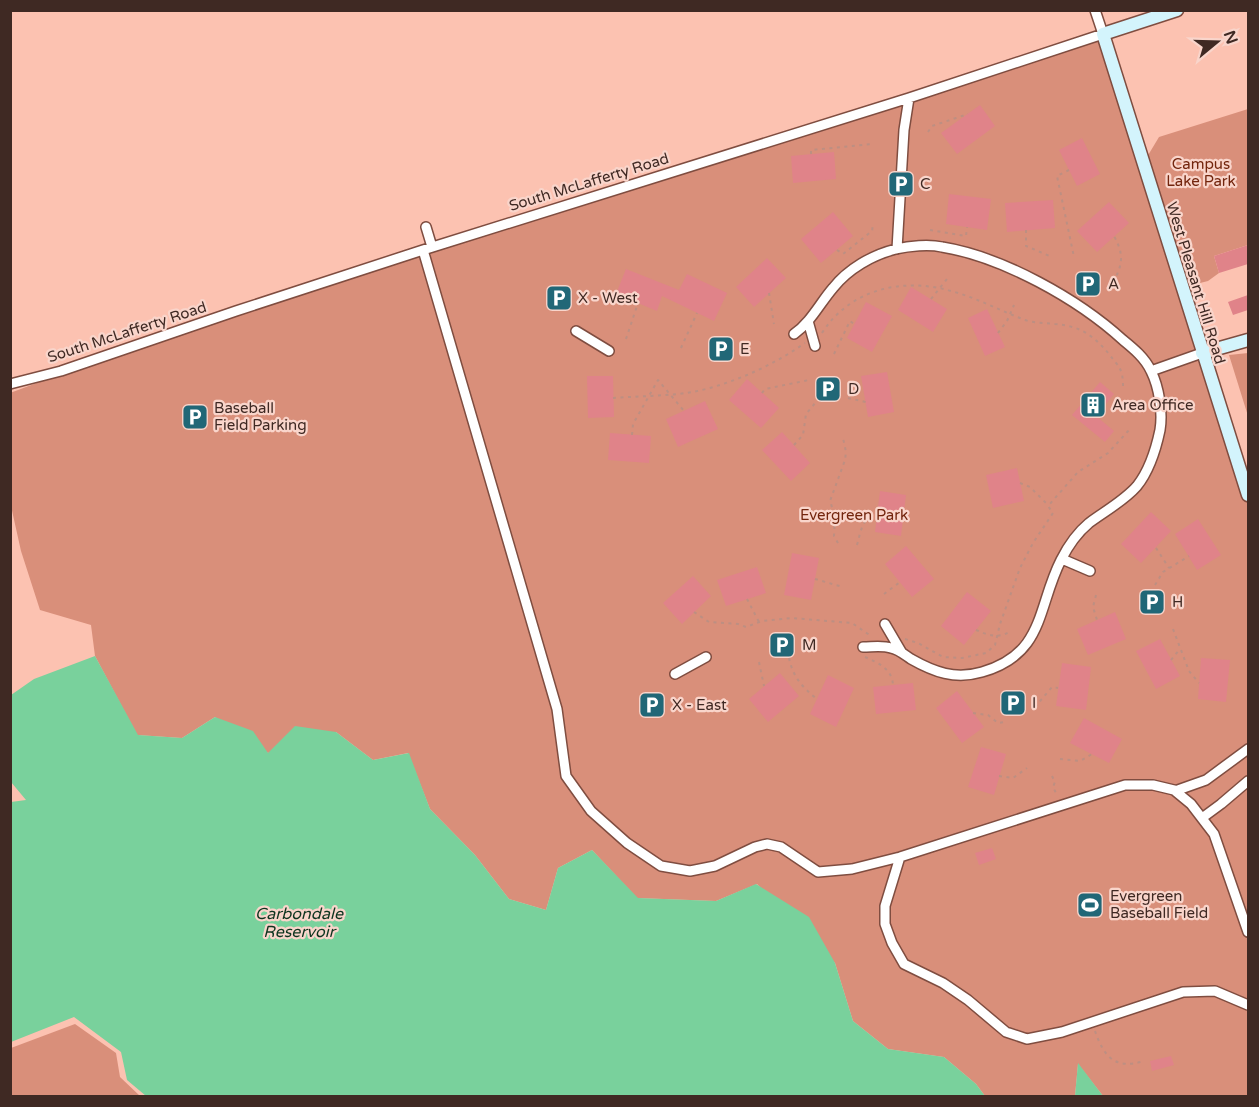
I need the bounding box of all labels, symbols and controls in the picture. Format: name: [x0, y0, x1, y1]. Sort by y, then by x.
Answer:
north arrow: [1187, 12, 1247, 72]
text: N: [1219, 28, 1242, 47]
street label: South McLafferty Road: [507, 149, 671, 215]
park label: Campus Lake Park: [1166, 155, 1236, 190]
parking icon: C: [886, 169, 916, 199]
place label: C: [920, 175, 930, 193]
street label: West Pleasant Hill Road: [1163, 200, 1229, 366]
parking icon: A: [1073, 269, 1103, 299]
place label: A: [1108, 275, 1119, 293]
parking icon: X - West: [544, 283, 574, 313]
place label: X - West: [578, 289, 638, 307]
street label: South McLafferty Road: [45, 298, 209, 366]
parking icon: E: [706, 334, 736, 364]
place label: E: [740, 340, 750, 358]
parking icon: D: [813, 374, 843, 404]
place label: D: [848, 380, 859, 398]
building icon: Area Office: [1078, 390, 1108, 420]
place label: Area Office: [1112, 396, 1194, 414]
place label: Baseball Field Parking: [214, 399, 307, 434]
parking icon: Baseball Field Parking: [180, 402, 210, 432]
park label: Evergreen Park: [800, 506, 908, 524]
parking icon: H: [1137, 587, 1167, 617]
place label: H: [1172, 593, 1183, 611]
parking icon: M: [767, 630, 797, 660]
place label: M: [802, 636, 817, 654]
parking icon: I: [998, 688, 1028, 718]
parking icon: X - East: [637, 690, 667, 720]
place label: I: [1032, 694, 1036, 712]
place label: X - East: [672, 696, 727, 714]
place label: Evergreen Baseball Field: [1110, 887, 1208, 922]
sports icon: Evergreen Baseball Field: [1075, 890, 1105, 920]
water label: Carbondale Reservoir: [255, 904, 344, 942]

